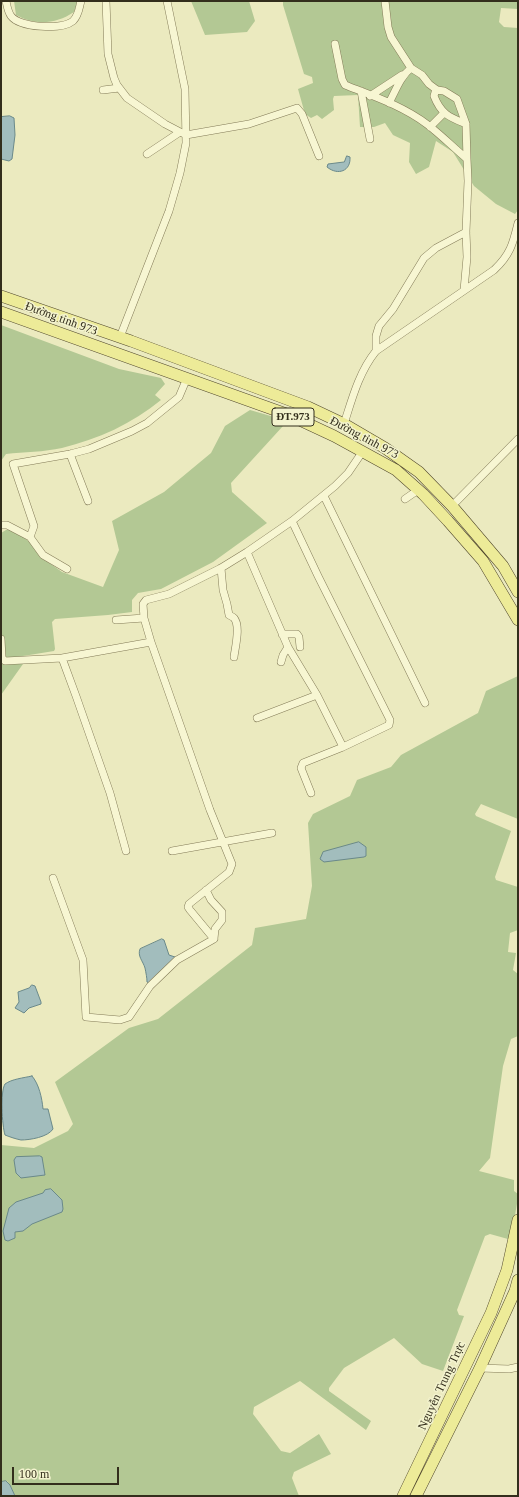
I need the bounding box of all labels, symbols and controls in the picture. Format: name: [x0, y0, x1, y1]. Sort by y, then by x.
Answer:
street label: Đường tỉnh 973: [23, 299, 99, 339]
road number: ĐT.973: [272, 408, 314, 426]
street label: Đường tỉnh 973: [327, 414, 401, 462]
street label: Nguyễn Trung Trực: [415, 1340, 469, 1432]
scale bar: [14, 1459, 121, 1485]
text: 100 m: [19, 1467, 49, 1481]

